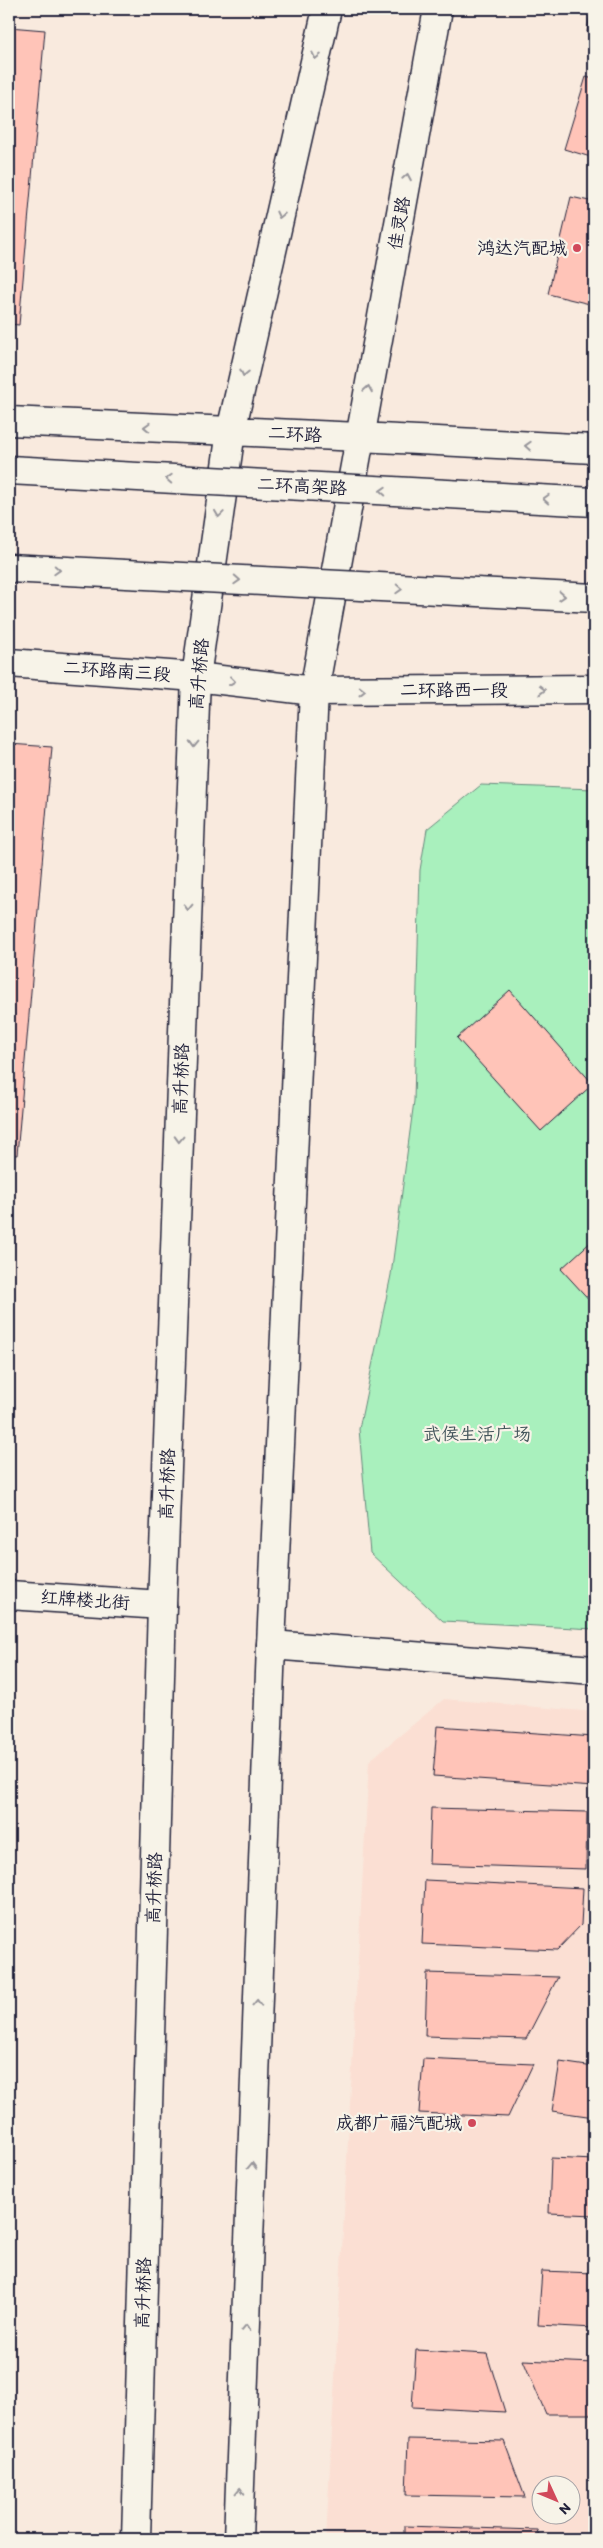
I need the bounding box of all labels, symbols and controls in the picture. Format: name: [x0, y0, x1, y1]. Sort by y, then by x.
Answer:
one-way arrow: [311, 52, 322, 61]
one-way arrow: [402, 173, 412, 182]
street label: 佳灵路: [383, 195, 415, 251]
one-way arrow: [275, 210, 286, 219]
place label: 鸿达汽配城: [477, 237, 567, 259]
marker: 鸿达汽配城: [571, 242, 583, 254]
one-way arrow: [239, 369, 250, 378]
one-way arrow: [363, 385, 373, 393]
one-way arrow: [143, 422, 151, 432]
street label: 二环路: [267, 422, 323, 446]
one-way arrow: [524, 440, 532, 451]
one-way arrow: [164, 473, 172, 484]
street label: 二环高架路: [256, 473, 348, 499]
one-way arrow: [379, 485, 387, 496]
one-way arrow: [541, 494, 549, 505]
one-way arrow: [215, 509, 225, 518]
one-way arrow: [54, 565, 62, 576]
one-way arrow: [233, 575, 241, 586]
one-way arrow: [396, 583, 404, 594]
one-way arrow: [558, 591, 566, 601]
street label: 高升桥路: [185, 637, 213, 711]
street label: 二环路南三段: [62, 656, 172, 686]
one-way arrow: [228, 675, 236, 686]
street label: 二环路西一段: [400, 679, 508, 701]
one-way arrow: [539, 685, 547, 695]
one-way arrow: [359, 686, 367, 696]
one-way arrow: [188, 741, 199, 749]
one-way arrow: [182, 903, 193, 911]
street label: 高升桥路: [169, 1043, 193, 1115]
one-way arrow: [174, 1135, 185, 1143]
park label: 武侯生活广场: [423, 1423, 531, 1445]
street label: 高升桥路: [155, 1448, 179, 1520]
street label: 红牌楼北街: [39, 1586, 131, 1614]
street label: 高升桥路: [142, 1852, 166, 1924]
one-way arrow: [252, 1999, 263, 2007]
place label: 成都广福汽配城: [336, 2112, 462, 2134]
marker: 成都广福汽配城: [466, 2117, 478, 2129]
one-way arrow: [246, 2161, 257, 2169]
street label: 高升桥路: [131, 2257, 155, 2329]
one-way arrow: [240, 2324, 251, 2332]
north arrow: [530, 2476, 580, 2526]
one-way arrow: [234, 2486, 245, 2494]
text: N: [556, 2499, 574, 2518]

